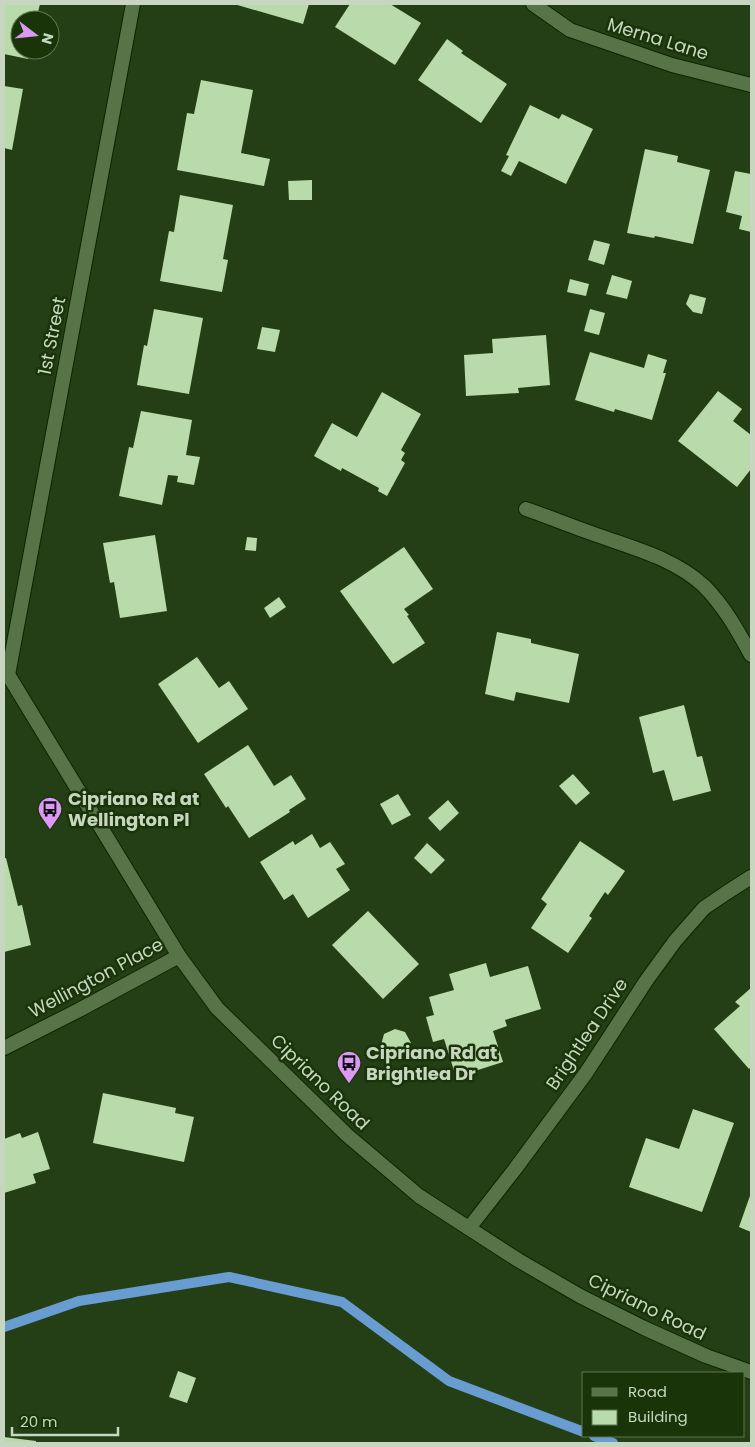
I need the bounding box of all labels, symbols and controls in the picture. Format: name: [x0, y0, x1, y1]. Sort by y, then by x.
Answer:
north arrow: [10, 10, 60, 60]
street label: Merna Lane: [605, 11, 712, 66]
text: N: [36, 31, 59, 46]
street label: 1st Street: [32, 295, 71, 377]
place label: Cipriano Rd at Wellington Pl: [68, 786, 199, 832]
bus stop icon: Cipriano Rd at Wellington Pl: [37, 796, 63, 830]
street label: Wellington Place: [24, 931, 168, 1024]
street label: Brightlea Drive: [540, 973, 633, 1095]
street label: Cipriano Road: [265, 1028, 375, 1135]
place label: Cipriano Rd at Brightlea Dr: [366, 1040, 497, 1086]
bus stop icon: Cipriano Rd at Brightlea Dr: [336, 1050, 362, 1084]
street label: Cipriano Road: [584, 1267, 710, 1346]
legend: [582, 1372, 745, 1437]
text: Road: [628, 1381, 667, 1402]
scale bar: [12, 1404, 119, 1436]
text: Building: [628, 1406, 688, 1427]
text: 20 m: [20, 1411, 58, 1432]

